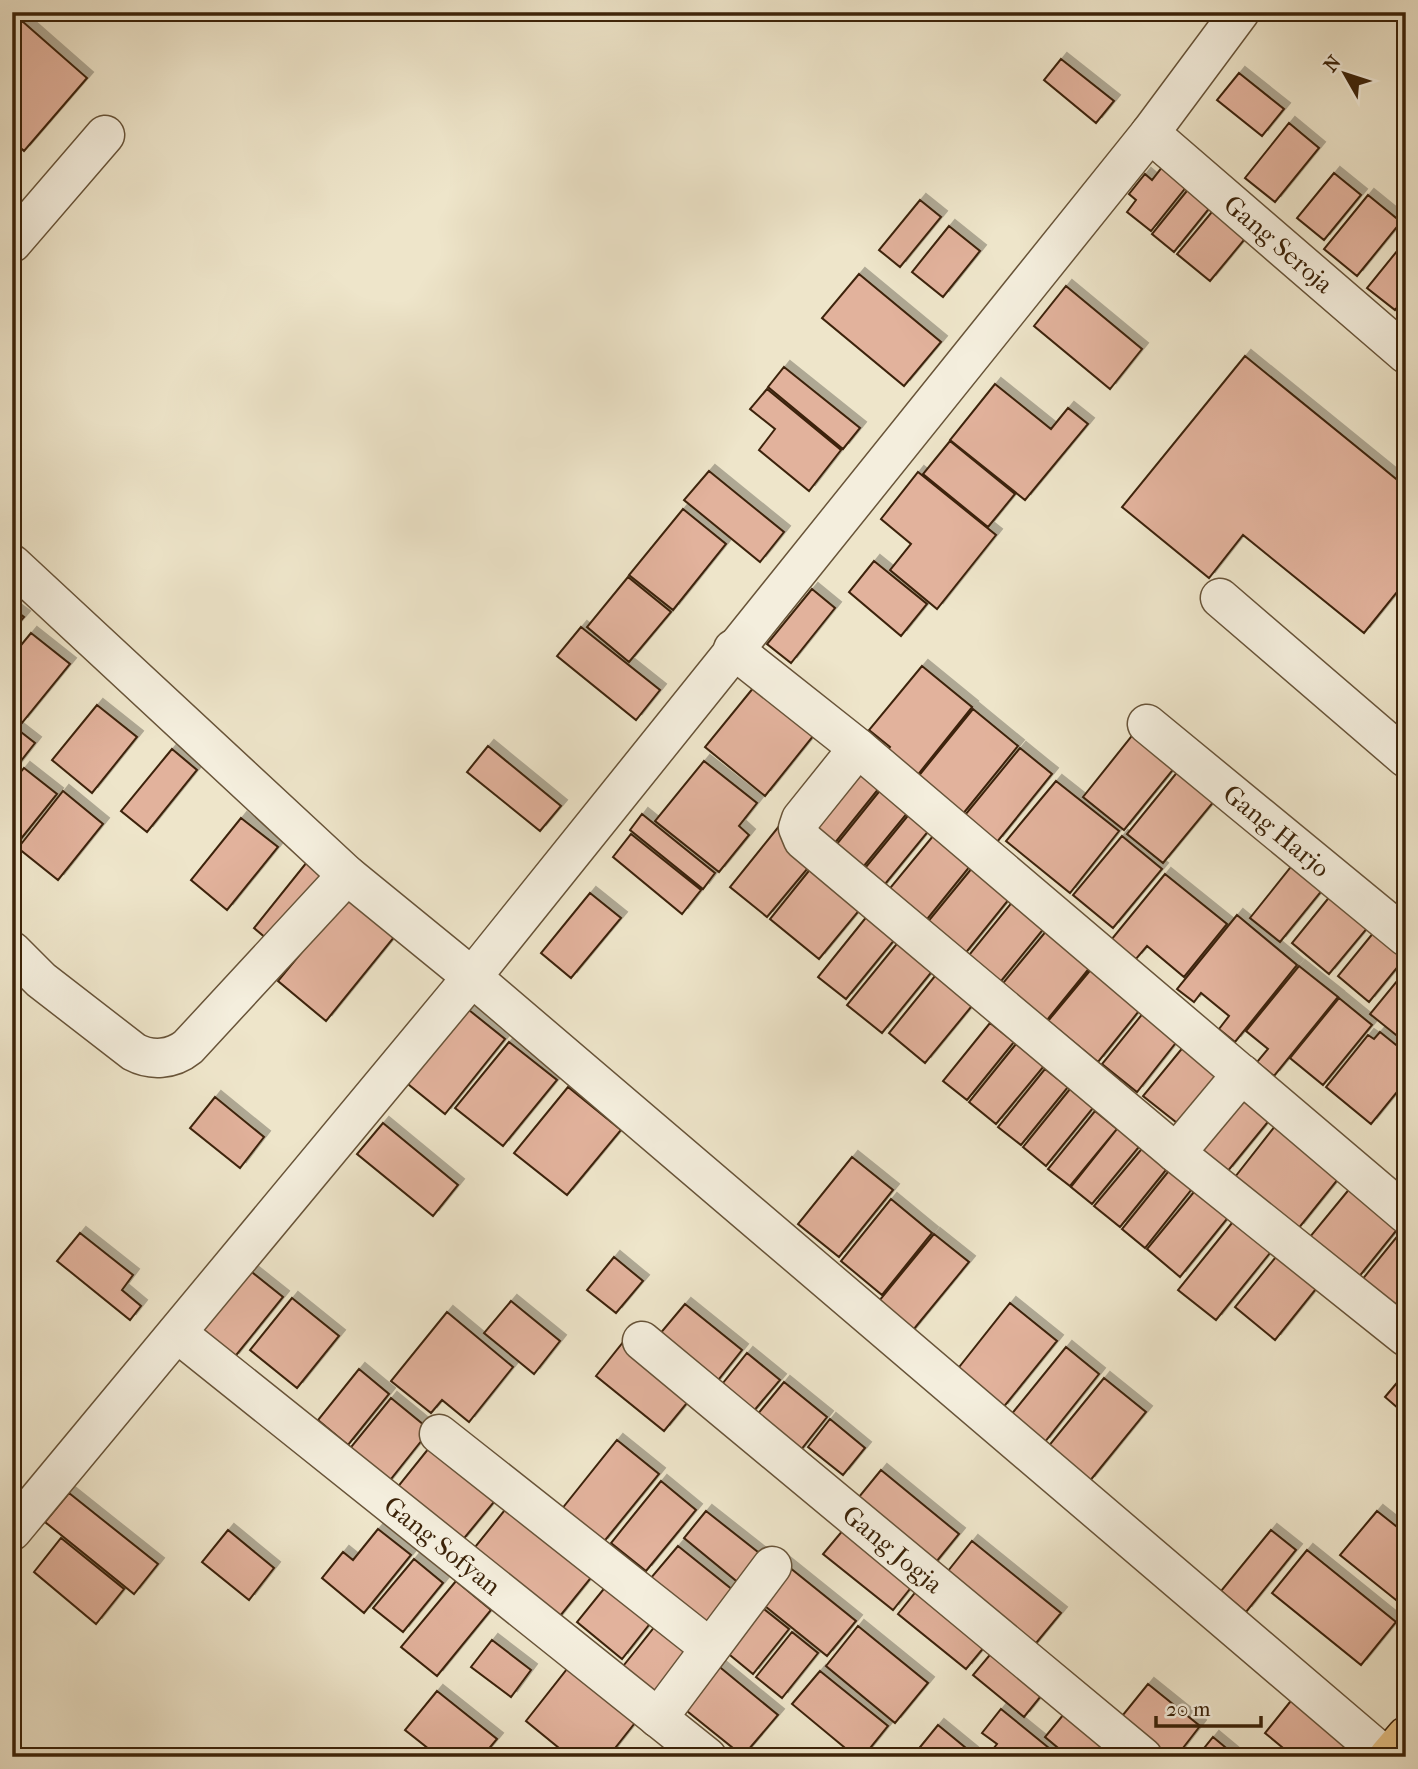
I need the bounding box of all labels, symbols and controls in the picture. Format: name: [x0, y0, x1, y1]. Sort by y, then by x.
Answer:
north arrow: [1310, 38, 1380, 108]
text: N: [1319, 51, 1346, 76]
street label: Gang Seroja: [1217, 189, 1340, 301]
street label: Gang Harjo: [1217, 778, 1336, 884]
street label: Gang Sofyan: [378, 1490, 507, 1602]
street label: Gang Jogja: [836, 1499, 950, 1601]
scale bar: [1156, 1685, 1260, 1729]
text: 20 m: [1166, 1697, 1211, 1721]

